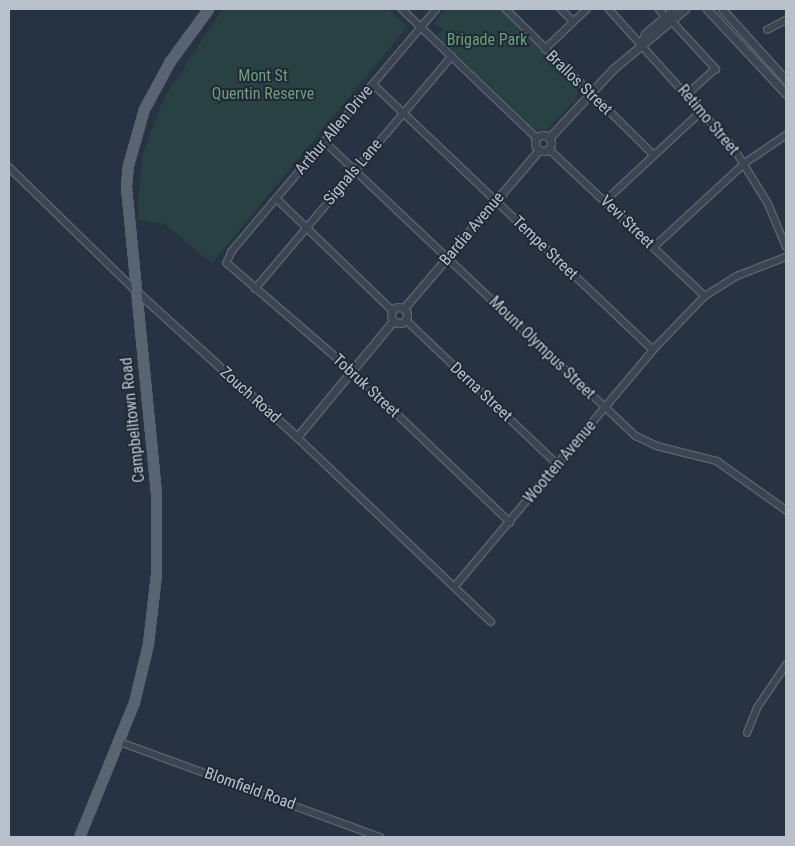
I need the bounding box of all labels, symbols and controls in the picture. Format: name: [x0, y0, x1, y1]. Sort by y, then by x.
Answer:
park label: Brigade Park: [447, 30, 527, 50]
street label: Brallos Street: [542, 47, 616, 119]
park label: Mont St Quentin Reserve: [212, 66, 314, 104]
street label: Arthur Allen Drive: [291, 81, 377, 179]
street label: Retimo Street: [673, 81, 743, 159]
street label: Signals Lane: [320, 135, 386, 209]
street label: Bardia Avenue: [436, 188, 508, 270]
street label: Vevi Street: [596, 192, 658, 252]
street label: Tempe Street: [508, 212, 582, 284]
street label: Mount Olympus Street: [485, 292, 599, 404]
street label: Tobruk Street: [329, 350, 403, 422]
street label: Campbelltown Road: [117, 356, 149, 484]
street label: Derna Street: [446, 358, 516, 426]
street label: Zouch Road: [216, 363, 284, 427]
street label: Wootten Avenue: [520, 417, 600, 507]
street label: Blomfield Road: [202, 764, 298, 814]

